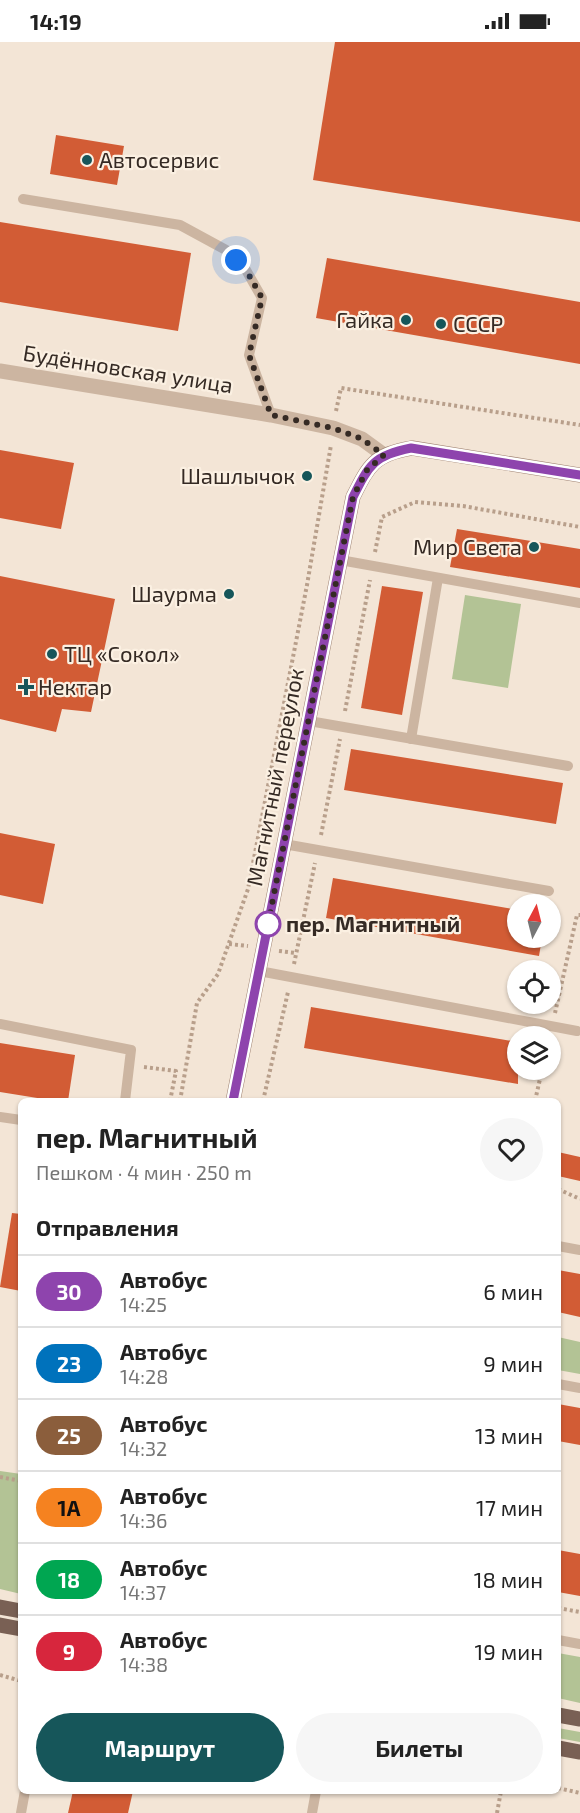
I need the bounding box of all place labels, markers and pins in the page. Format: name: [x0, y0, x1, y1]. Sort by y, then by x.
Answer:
place label: Автосервис: [99, 146, 219, 172]
marker: Автосервис: [80, 153, 94, 167]
place label: Гайка: [336, 306, 394, 332]
place label: СССР: [453, 310, 503, 336]
marker: Гайка: [399, 313, 413, 327]
marker: СССР: [434, 317, 448, 331]
place label: Шашлычок: [180, 462, 295, 488]
marker: Шашлычок: [300, 469, 314, 483]
place label: Мир Света: [413, 533, 522, 559]
marker: Мир Света: [527, 540, 541, 554]
place label: Шаурма: [131, 580, 217, 607]
marker: Шаурма: [222, 587, 236, 601]
place label: ТЦ «Сокол»: [64, 640, 180, 666]
marker: ТЦ «Сокол»: [45, 647, 59, 661]
place label: Нектар: [38, 673, 112, 699]
marker: Нектар: [19, 680, 33, 694]
place label: пер. Магнитный: [286, 910, 460, 936]
marker: пер. Магнитный: [255, 911, 281, 937]

